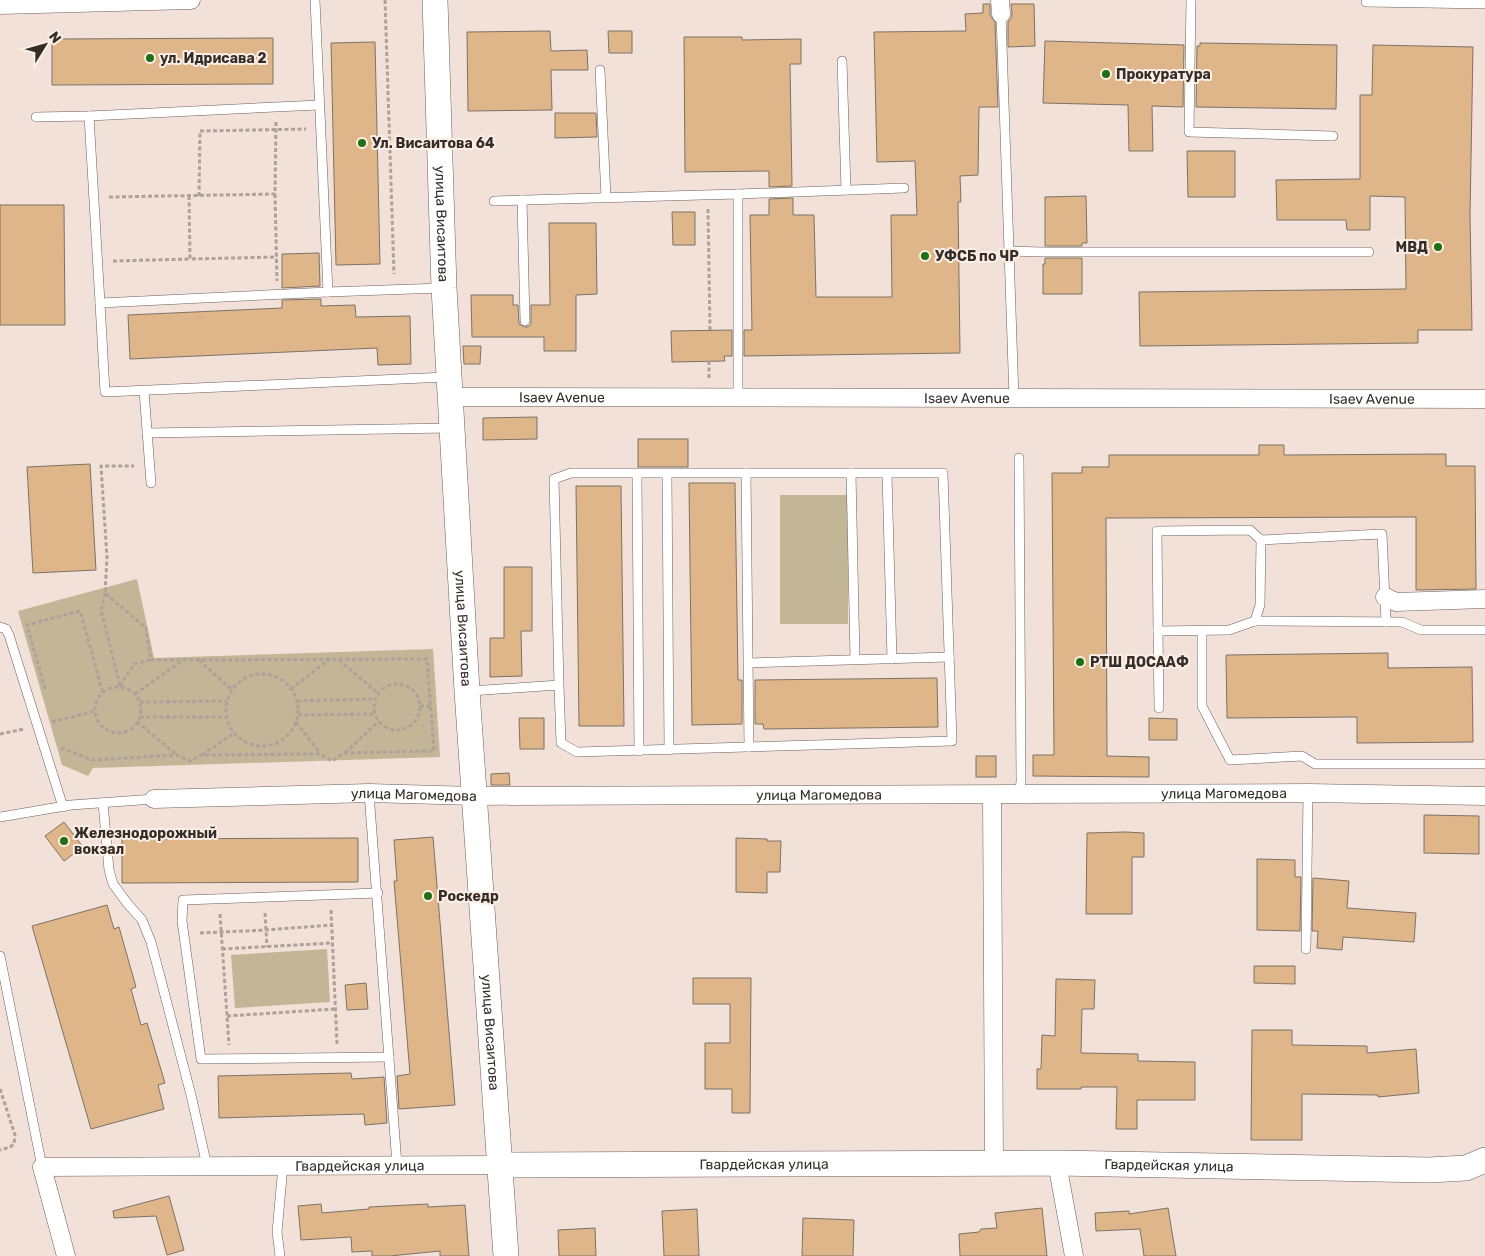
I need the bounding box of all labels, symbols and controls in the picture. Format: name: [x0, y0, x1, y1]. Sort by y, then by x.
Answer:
north arrow: [20, 20, 70, 70]
text: N: [45, 28, 65, 47]
place label: ул. Идрисава 2: [160, 50, 267, 67]
marker: ул. Идрисава 2: [144, 52, 156, 64]
place label: Прокуратура: [1116, 66, 1211, 83]
marker: Прокуратура: [1100, 68, 1112, 80]
place label: Ул. Висаитова 64: [372, 135, 495, 152]
marker: Ул. Висаитова 64: [356, 137, 368, 149]
street label: улица Висаитова: [431, 165, 452, 282]
place label: МВД: [1396, 239, 1428, 256]
marker: МВД: [1432, 241, 1444, 253]
place label: УФСБ по ЧР: [935, 248, 1019, 265]
marker: УФСБ по ЧР: [919, 250, 931, 262]
street label: Isaev Avenue: [519, 389, 605, 406]
street label: Isaev Avenue: [924, 390, 1010, 407]
street label: Isaev Avenue: [1329, 391, 1415, 408]
street label: улица Висаитова: [451, 570, 475, 687]
place label: РТШ ДОСААФ: [1090, 654, 1189, 671]
marker: РТШ ДОСААФ: [1074, 656, 1086, 668]
street label: улица Магомедова: [351, 785, 477, 805]
street label: улица Магомедова: [1161, 785, 1287, 803]
street label: улица Магомедова: [756, 787, 882, 804]
place label: Железнодорожный вокзал: [74, 825, 217, 858]
marker: Железнодорожный вокзал: [58, 835, 70, 847]
place label: Роскедр: [438, 888, 499, 905]
marker: Роскедр: [422, 890, 434, 902]
street label: улица Висаитова: [478, 974, 503, 1091]
street label: Гвардейская улица: [699, 1156, 829, 1173]
street label: Гвардейская улица: [1104, 1156, 1234, 1175]
street label: Гвардейская улица: [295, 1157, 424, 1175]

